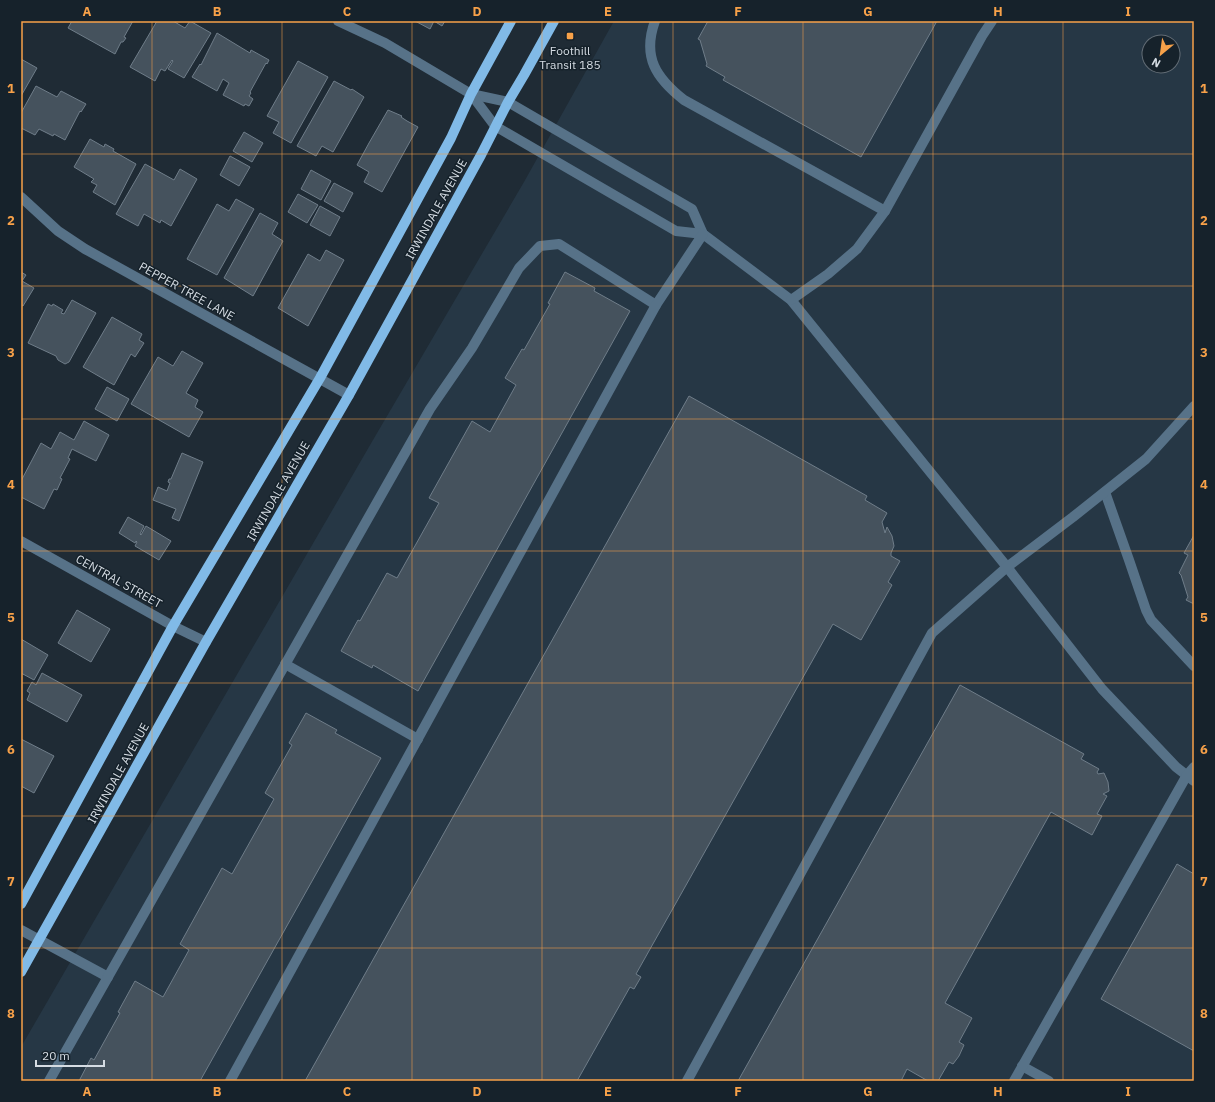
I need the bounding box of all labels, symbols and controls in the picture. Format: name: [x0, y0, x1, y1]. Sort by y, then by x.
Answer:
text: A: [83, 3, 92, 20]
text: B: [213, 3, 222, 20]
text: C: [343, 3, 352, 20]
text: D: [472, 3, 482, 20]
text: E: [604, 3, 612, 20]
text: F: [734, 3, 742, 20]
text: G: [863, 3, 873, 20]
text: H: [993, 3, 1003, 20]
text: I: [1125, 3, 1131, 20]
marker: Foothill Transit 185: [565, 31, 575, 41]
north arrow: [1141, 34, 1181, 74]
place label: Foothill Transit 185: [539, 43, 601, 72]
text: N: [1149, 55, 1163, 71]
text: 1: [7, 80, 15, 97]
text: 1: [1200, 80, 1208, 97]
street label: IRWINDALE AVENUE: [402, 156, 470, 262]
text: 2: [7, 212, 15, 229]
text: 2: [1200, 212, 1208, 229]
street label: PEPPER TREE LANE: [137, 258, 237, 324]
text: 3: [7, 344, 15, 361]
text: 3: [1200, 344, 1208, 361]
street label: IRWINDALE AVENUE: [243, 438, 313, 544]
text: 4: [7, 476, 15, 493]
text: 4: [1200, 476, 1208, 493]
street label: CENTRAL STREET: [73, 551, 165, 611]
text: 5: [7, 609, 15, 626]
text: 5: [1200, 609, 1208, 626]
street label: IRWINDALE AVENUE: [84, 720, 152, 826]
text: 6: [7, 741, 15, 758]
text: 6: [1200, 741, 1208, 758]
text: 7: [7, 873, 15, 890]
text: 7: [1200, 873, 1208, 890]
text: 8: [7, 1005, 15, 1022]
text: 8: [1200, 1005, 1208, 1022]
scale bar: [36, 1042, 104, 1068]
text: 20 m: [42, 1048, 70, 1063]
text: A: [83, 1083, 92, 1100]
text: B: [213, 1083, 222, 1100]
text: C: [343, 1083, 352, 1100]
text: D: [472, 1083, 482, 1100]
text: E: [604, 1083, 612, 1100]
text: F: [734, 1083, 742, 1100]
text: G: [863, 1083, 873, 1100]
text: H: [993, 1083, 1003, 1100]
text: I: [1125, 1083, 1131, 1100]

